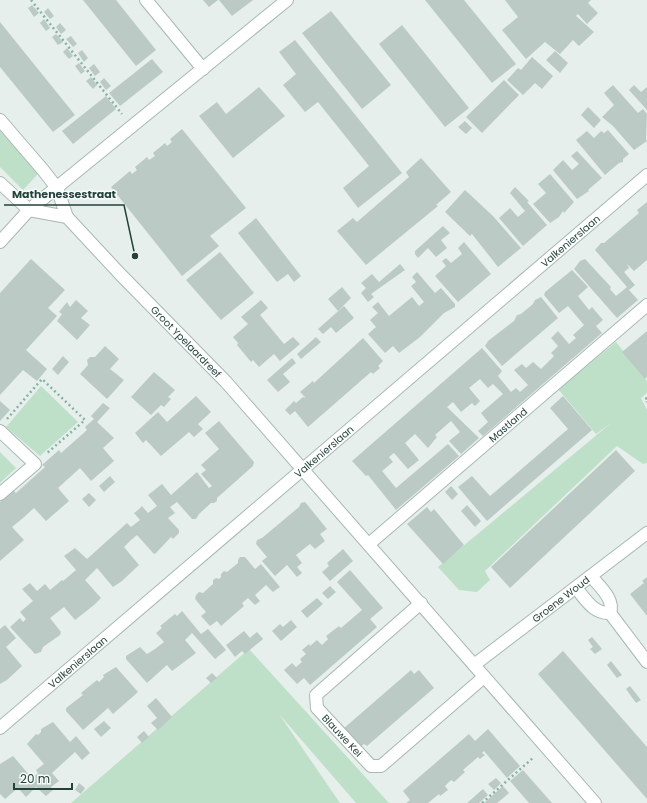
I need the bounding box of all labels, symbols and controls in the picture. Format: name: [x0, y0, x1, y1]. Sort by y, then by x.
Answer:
callout: Mathenessestraat: [4, 182, 124, 205]
text: Mathenessestraat: [12, 186, 117, 202]
street label: Valkenierslaan: [538, 211, 603, 271]
street label: Groot Ypelaardreef: [147, 303, 225, 381]
street label: Mastland: [486, 404, 531, 446]
street label: Valkenierslaan: [291, 422, 357, 481]
street label: Groene Woud: [529, 572, 593, 626]
street label: Valkenierslaan: [45, 632, 111, 692]
street label: Blauwe Kei: [318, 711, 366, 760]
scale bar: [14, 765, 72, 791]
text: 20 m: [20, 770, 50, 787]

